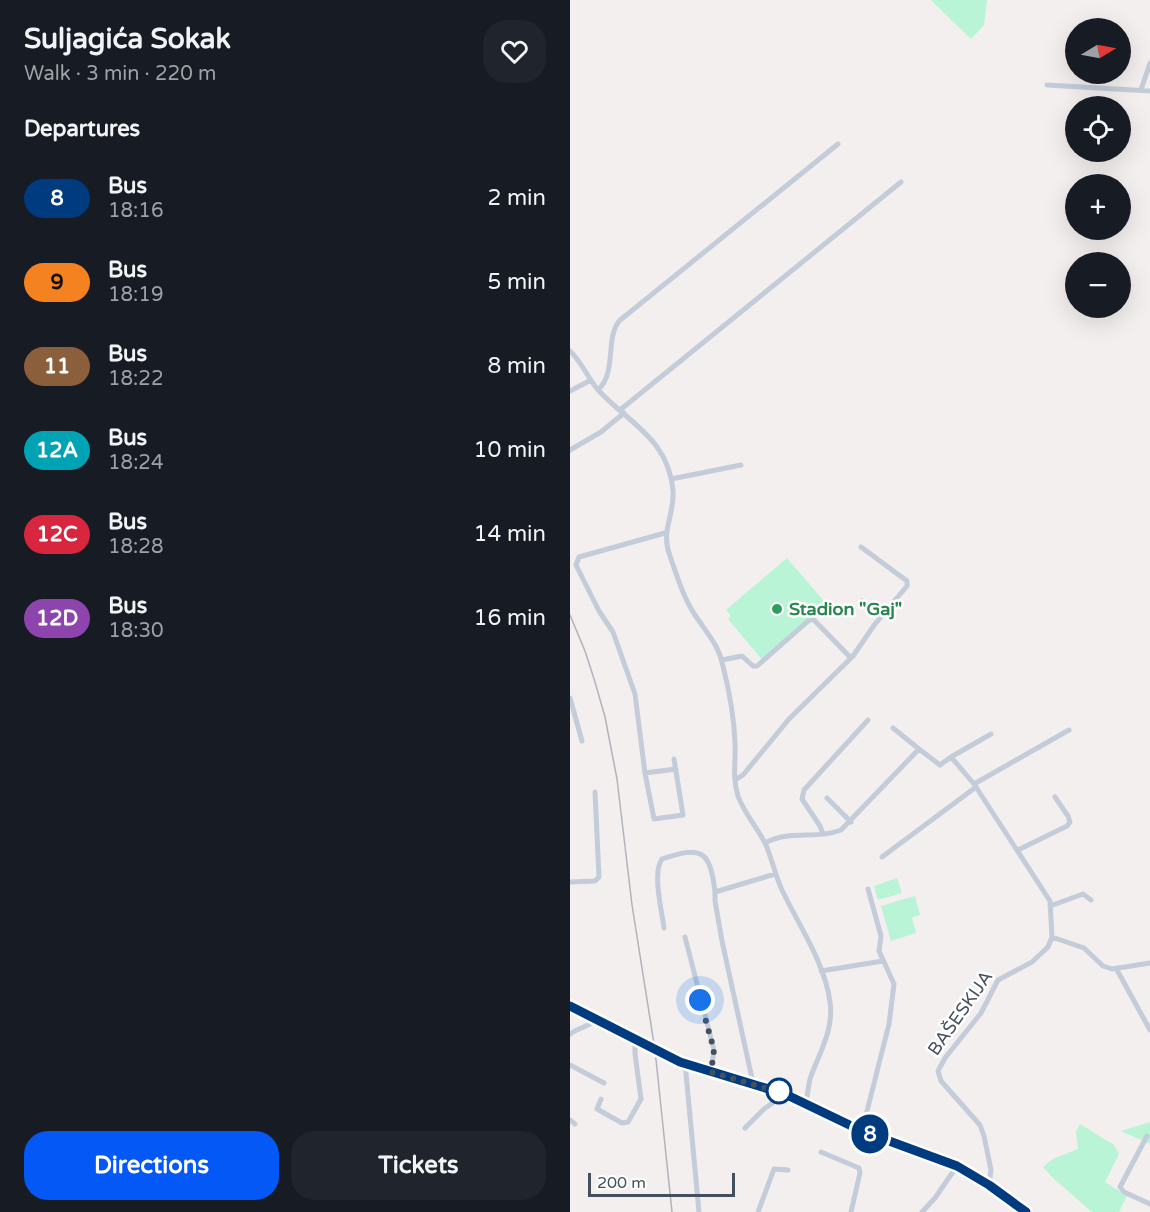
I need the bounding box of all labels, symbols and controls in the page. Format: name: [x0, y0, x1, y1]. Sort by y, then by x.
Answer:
north arrow: [1065, 18, 1131, 84]
map controls: [1065, 18, 1131, 318]
button: heart: [483, 20, 546, 83]
text: Suljagića Sokak: [24, 22, 231, 56]
text: Walk · 3 min · 220 m: [24, 62, 216, 86]
button: locate: [1065, 96, 1131, 162]
text: Departures: [24, 116, 140, 142]
text: Bus: [108, 173, 147, 199]
button: +: [1065, 174, 1131, 240]
text: 2 min: [487, 185, 546, 211]
text: 8: [50, 186, 64, 211]
text: 18:16: [108, 199, 163, 223]
button: −: [1065, 252, 1131, 318]
text: Bus: [108, 257, 147, 283]
text: 5 min: [487, 269, 546, 295]
text: 9: [50, 270, 64, 295]
text: 18:19: [108, 283, 163, 307]
text: Bus: [108, 341, 147, 367]
text: 8 min: [487, 353, 546, 379]
text: 11: [44, 354, 70, 379]
text: 18:22: [108, 367, 163, 391]
text: Bus: [108, 425, 147, 451]
text: 10 min: [474, 437, 546, 463]
text: 12A: [36, 438, 78, 463]
text: 18:24: [108, 451, 164, 475]
text: Bus: [108, 509, 147, 535]
text: 14 min: [474, 521, 546, 547]
text: 12C: [37, 522, 77, 547]
text: 18:28: [108, 535, 163, 559]
text: Bus: [108, 593, 147, 619]
place label: Stadion "Gaj": [789, 598, 902, 620]
marker: Stadion "Gaj": [770, 602, 784, 616]
text: 16 min: [474, 605, 546, 631]
text: 12D: [36, 606, 78, 631]
text: 18:30: [108, 619, 164, 643]
street label: BAŠESKIJA: [923, 966, 997, 1060]
your location: [685, 985, 715, 1015]
unlabelled marker: [766, 1078, 792, 1104]
line badge: 8: [850, 1114, 890, 1154]
text: 8: [863, 1122, 877, 1147]
button: Directions: [24, 1131, 279, 1200]
button: Tickets: [291, 1131, 546, 1200]
scale bar: [588, 1170, 735, 1198]
text: 200 m: [597, 1173, 646, 1193]

